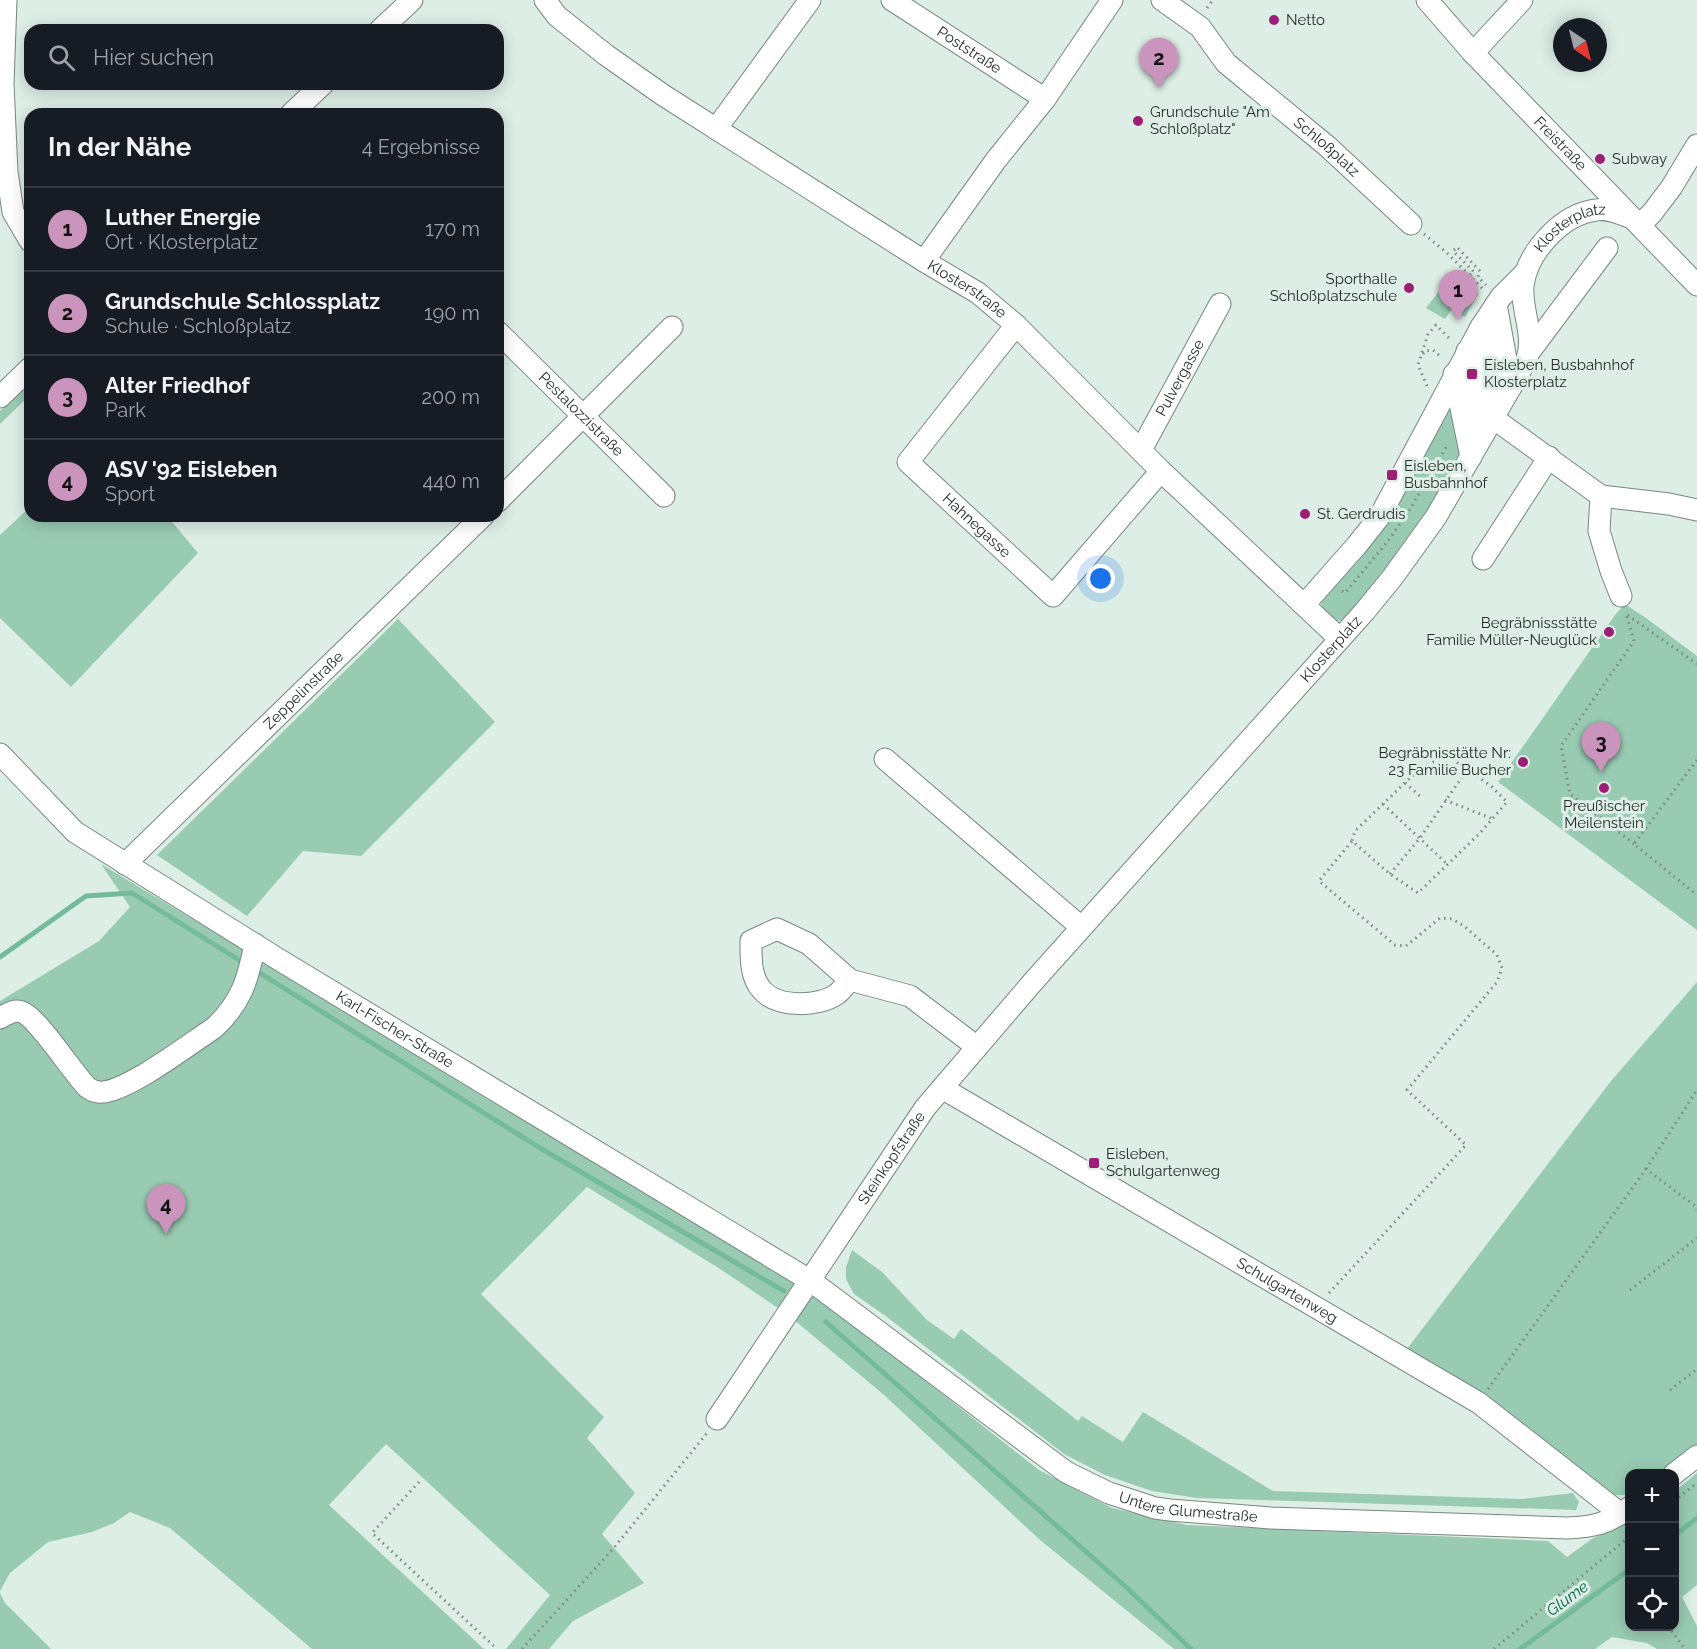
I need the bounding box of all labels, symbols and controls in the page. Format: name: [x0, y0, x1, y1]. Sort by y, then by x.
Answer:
place label: Netto: [1286, 11, 1325, 29]
marker: Netto: [1267, 13, 1281, 27]
north arrow: [1553, 18, 1607, 72]
street label: Poststraße: [934, 23, 1005, 78]
search box: [24, 24, 504, 90]
pin: 2: [1140, 38, 1178, 88]
icon: search: [45, 41, 78, 74]
text: Hier suchen: [93, 44, 214, 70]
place label: Grundschule "Am Schloßplatz": [1150, 103, 1270, 138]
street label: Schloßplatz: [1290, 113, 1363, 180]
street label: Freistraße: [1530, 113, 1591, 174]
marker: Grundschule "Am Schloßplatz": [1131, 114, 1145, 128]
text: In der Nähe: [48, 132, 191, 162]
text: 4 Ergebnisse: [362, 135, 480, 159]
place label: Subway: [1612, 150, 1667, 168]
marker: Subway: [1593, 152, 1607, 166]
street label: Klosterplatz: [1530, 201, 1606, 256]
text: Luther Energie: [105, 204, 260, 230]
text: 1: [63, 217, 72, 241]
text: 170 m: [425, 217, 480, 241]
text: Ort · Klosterplatz: [105, 230, 258, 254]
street label: Klosterstraße: [924, 256, 1010, 322]
place label: Sporthalle Schloßplatzschule: [1270, 270, 1397, 305]
pin: 1: [1438, 270, 1478, 320]
marker: Sporthalle Schloßplatzschule: [1402, 281, 1416, 295]
text: Grundschule Schlossplatz: [105, 288, 380, 314]
text: 2: [62, 301, 73, 325]
text: 190 m: [424, 301, 480, 325]
text: Schule · Schloßplatz: [105, 314, 291, 338]
street label: Pulvergasse: [1152, 336, 1208, 419]
place label: Eisleben, Busbahnhof Klosterplatz: [1484, 356, 1635, 391]
marker: Eisleben, Busbahnhof Klosterplatz: [1465, 367, 1479, 381]
street label: Pestalozzistraße: [535, 368, 628, 460]
text: Alter Friedhof: [105, 372, 250, 398]
text: 3: [62, 385, 73, 409]
text: 200 m: [422, 385, 480, 409]
text: Park: [105, 398, 146, 422]
text: ASV '92 Eisleben: [105, 456, 278, 482]
place label: Eisleben, Busbahnhof: [1404, 457, 1489, 492]
marker: Eisleben, Busbahnhof: [1385, 468, 1399, 482]
text: 4: [62, 469, 73, 493]
text: 440 m: [422, 469, 480, 493]
text: Sport: [105, 482, 155, 506]
street label: Hahnegasse: [939, 490, 1015, 562]
place label: St. Gerdrudis: [1317, 505, 1406, 523]
marker: St. Gerdrudis: [1298, 507, 1312, 521]
your location: [1086, 564, 1115, 593]
street label: Klosterplatz: [1297, 612, 1365, 686]
place label: Begräbnissstätte Familie Müller-Neuglück: [1426, 614, 1597, 649]
marker: Begräbnissstätte Familie Müller-Neuglück: [1602, 625, 1616, 639]
street label: Zeppelinstraße: [260, 648, 347, 733]
pin: 3: [1582, 722, 1620, 772]
place label: Begräbnisstätte Nr: 23 Familie Bucher: [1378, 744, 1512, 779]
marker: Begräbnisstätte Nr: 23 Familie Bucher: [1516, 755, 1530, 769]
marker: Preußischer Meilenstein: [1597, 781, 1611, 795]
place label: Preußischer Meilenstein: [1563, 797, 1646, 832]
street label: Karl-Fischer-Straße: [333, 987, 457, 1072]
street label: Steinkopfstraße: [854, 1108, 929, 1208]
place label: Eisleben, Schulgartenweg: [1106, 1145, 1220, 1180]
marker: Eisleben, Schulgartenweg: [1087, 1156, 1101, 1170]
pin: 4: [146, 1184, 186, 1234]
street label: Schulgartenweg: [1233, 1254, 1341, 1327]
map controls: [1625, 1469, 1679, 1631]
button: +: [1625, 1469, 1679, 1523]
street label: Untere Glumestraße: [1117, 1488, 1259, 1526]
button: −: [1625, 1523, 1679, 1577]
water label: Glume: [1543, 1577, 1592, 1620]
button: locate: [1625, 1577, 1679, 1631]

